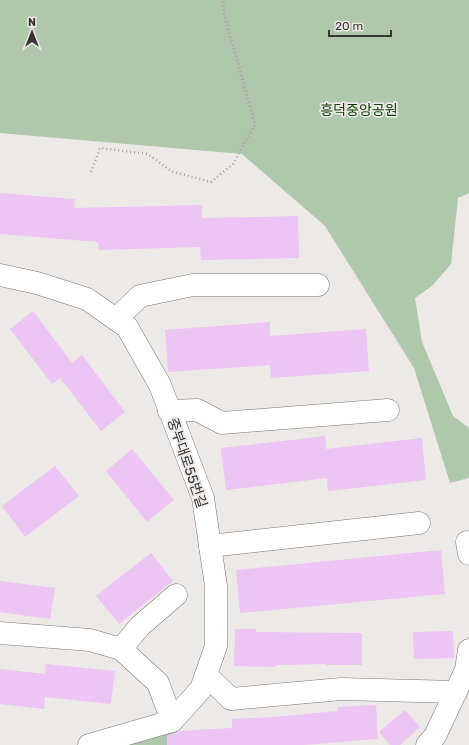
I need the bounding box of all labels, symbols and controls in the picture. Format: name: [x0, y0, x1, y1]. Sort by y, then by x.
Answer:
north arrow: [12, 12, 52, 52]
scale bar: [329, 12, 391, 38]
text: N: [28, 16, 36, 29]
text: 20 m: [335, 19, 363, 33]
park label: 흥덕중앙공원: [320, 102, 398, 119]
street label: 중부대로55번길: [164, 416, 210, 510]

